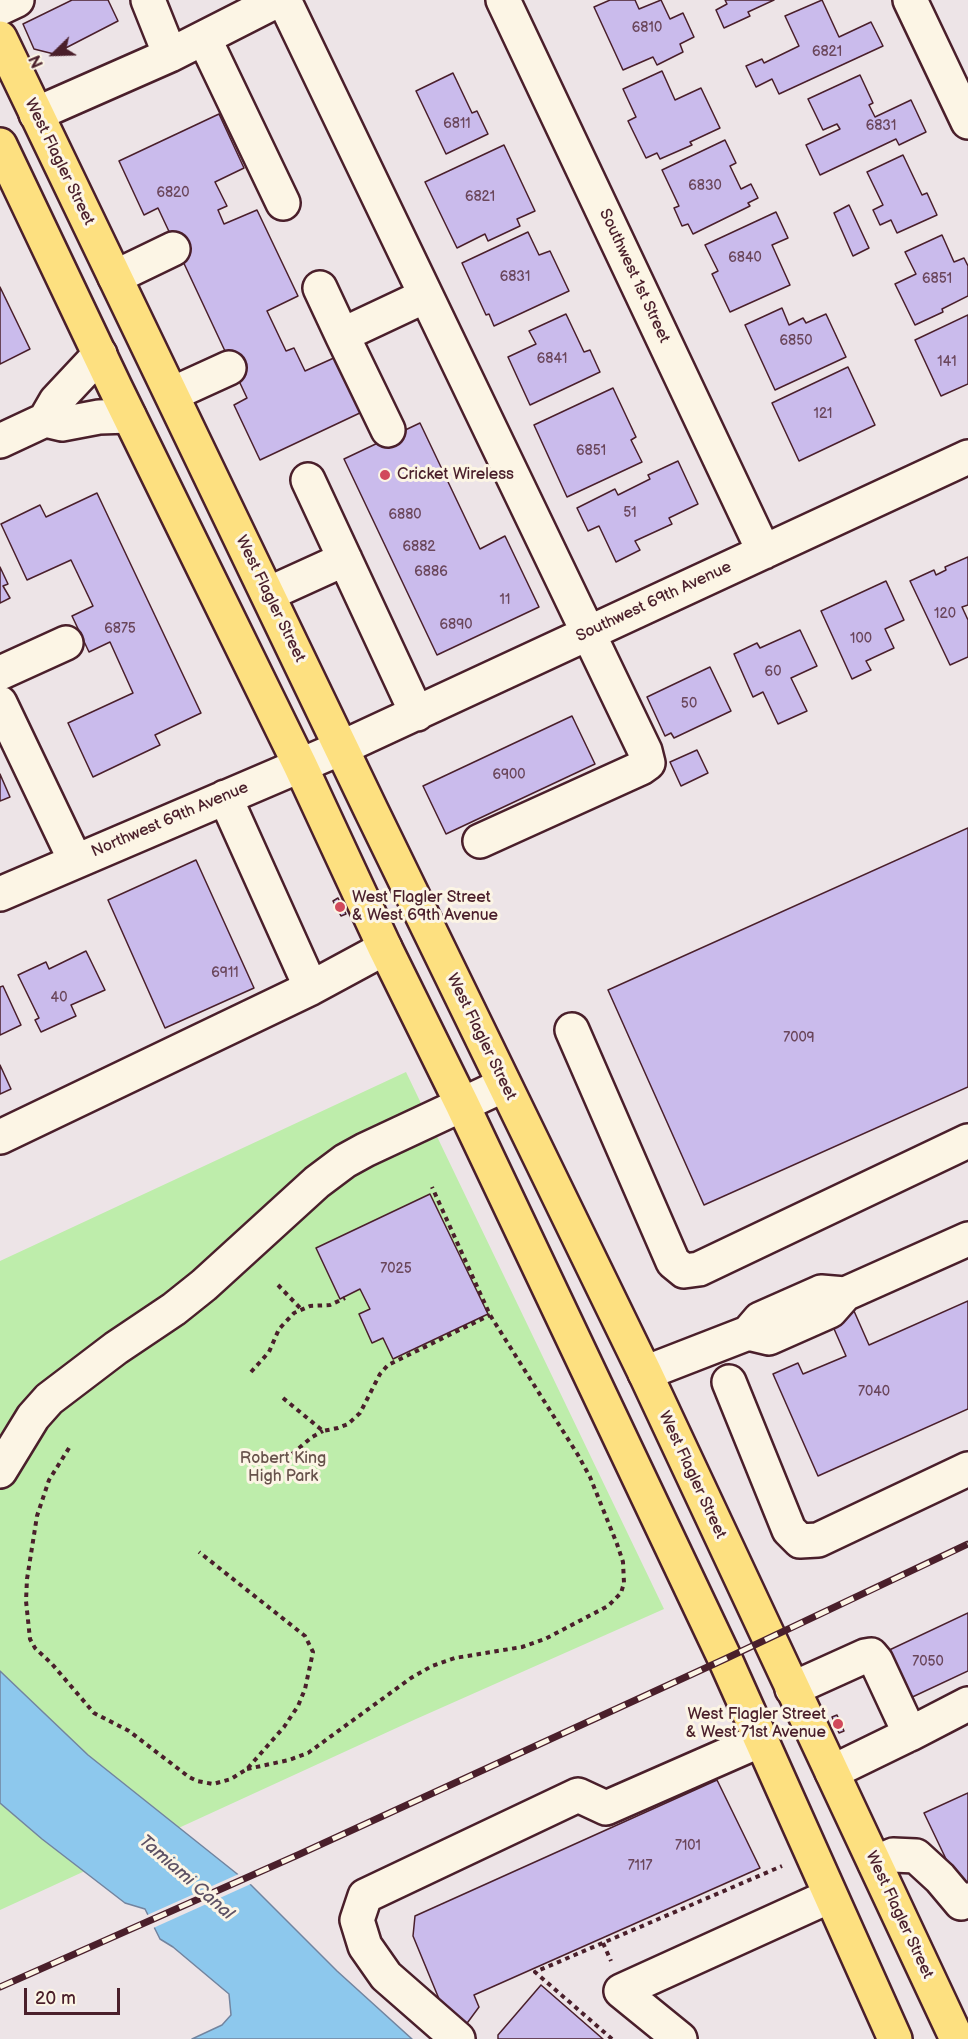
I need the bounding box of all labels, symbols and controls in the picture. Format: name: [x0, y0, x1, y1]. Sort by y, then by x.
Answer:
house number: 6810: [632, 20, 662, 36]
north arrow: [24, 24, 84, 84]
house number: 6821: [812, 44, 842, 60]
text: N: [26, 52, 48, 70]
street label: West Flagler Street: [20, 96, 98, 228]
house number: 6811: [443, 116, 471, 132]
house number: 6831: [866, 118, 896, 134]
house number: 6830: [688, 178, 722, 194]
house number: 6820: [156, 185, 190, 201]
house number: 6821: [465, 189, 495, 205]
street label: Southwest 1st Street: [595, 206, 673, 346]
house number: 6840: [728, 250, 762, 266]
house number: 6831: [500, 269, 530, 285]
house number: 6851: [922, 271, 952, 287]
house number: 6850: [780, 333, 812, 349]
house number: 6841: [537, 351, 567, 367]
house number: 141: [937, 354, 957, 370]
house number: 121: [814, 406, 832, 422]
house number: 6851: [576, 443, 606, 459]
place label: Cricket Wireless: [397, 465, 514, 485]
marker: Cricket Wireless: [378, 468, 392, 482]
house number: 51: [623, 505, 637, 521]
house number: 6880: [388, 507, 422, 523]
street label: West Flagler Street: [231, 533, 309, 665]
house number: 6882: [402, 539, 436, 555]
street label: Southwest 69th Avenue: [573, 558, 735, 646]
house number: 6886: [414, 564, 448, 580]
house number: 11: [500, 592, 510, 608]
house number: 120: [934, 606, 956, 622]
house number: 6890: [439, 617, 473, 633]
house number: 6875: [104, 621, 136, 637]
house number: 100: [850, 631, 872, 647]
house number: 60: [765, 664, 781, 680]
house number: 50: [681, 696, 697, 712]
house number: 6900: [492, 767, 526, 783]
street label: Northwest 69th Avenue: [89, 778, 251, 862]
place label: West Flagler Street & West 69th Avenue: [352, 888, 498, 926]
marker: West Flagler Street & West 69th Avenue: [333, 900, 347, 914]
house number: 6911: [211, 965, 239, 981]
street label: West Flagler Street: [442, 971, 520, 1103]
house number: 40: [51, 990, 67, 1006]
house number: 7009: [783, 1030, 815, 1046]
house number: 7025: [380, 1261, 412, 1277]
house number: 7040: [858, 1384, 890, 1400]
street label: West Flagler Street: [654, 1408, 730, 1542]
park label: Robert King High Park: [240, 1449, 326, 1487]
house number: 7050: [912, 1654, 944, 1670]
place label: West Flagler Street & West 71st Avenue: [686, 1705, 826, 1743]
marker: West Flagler Street & West 71st Avenue: [831, 1717, 845, 1731]
water label: Tamiami Canal: [134, 1831, 238, 1925]
house number: 7101: [675, 1838, 701, 1854]
street label: West Flagler Street: [861, 1848, 937, 1982]
house number: 7117: [628, 1858, 652, 1874]
scale bar: [27, 1976, 123, 2014]
text: 20 m: [35, 1988, 76, 2009]

